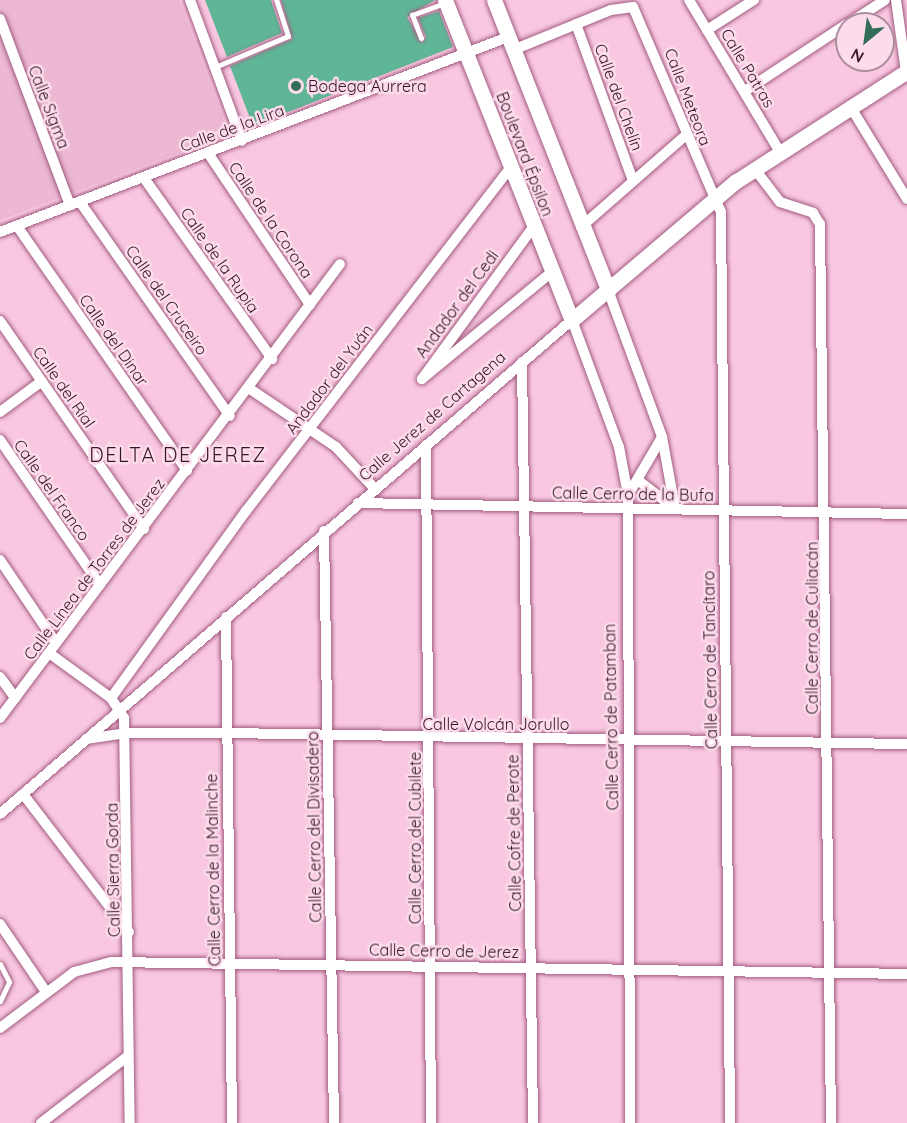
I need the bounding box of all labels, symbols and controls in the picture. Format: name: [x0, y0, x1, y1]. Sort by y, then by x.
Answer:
north arrow: [835, 12, 895, 72]
street label: Calle Patras: [717, 25, 779, 111]
street label: Calle del Chelín: [591, 41, 647, 153]
text: N: [847, 44, 867, 68]
street label: Calle Meteora: [661, 46, 715, 148]
street label: Calle Sigma: [24, 63, 74, 151]
place label: Bodega Aurrera: [308, 76, 427, 96]
marker: Bodega Aurrera: [289, 79, 303, 93]
street label: Boulevard Épsilon: [492, 89, 558, 219]
street label: Calle de la Lira: [177, 100, 287, 156]
street label: Calle de la Corona: [225, 158, 317, 282]
street label: Calle de la Rupia: [177, 204, 263, 316]
street label: Calle del Cruceiro: [122, 241, 212, 359]
street label: Andador del Cedi: [412, 246, 502, 362]
street label: Calle del Dinar: [75, 290, 153, 390]
street label: Andador del Yuán: [282, 320, 376, 438]
street label: Calle del Rial: [29, 343, 99, 431]
street label: Calle Jerez de Cartagena: [355, 347, 509, 485]
street label: Calle del Franco: [10, 436, 94, 544]
district label: DELTA DE JEREZ: [89, 442, 267, 466]
street label: Calle Línea de Torres de Jerez: [19, 474, 169, 664]
street label: Calle Cerro de la Bufa: [552, 483, 714, 505]
street label: Calle Cerro de Culiacán: [802, 542, 822, 714]
street label: Calle Cerro de Tancítaro: [699, 571, 721, 749]
street label: Calle Cerro de Patamban: [600, 623, 622, 811]
street label: Calle Volcán Jorullo: [423, 714, 569, 734]
street label: Calle Cerro del Divisadero: [303, 731, 325, 923]
street label: Calle Cerro del Cubilete: [405, 752, 425, 924]
street label: Calle Cofre de Perote: [503, 754, 525, 912]
street label: Calle Cerro de la Malinche: [202, 773, 224, 967]
street label: Calle Sierra Gorda: [102, 803, 124, 937]
street label: Calle Cerro de Jerez: [369, 940, 519, 962]

